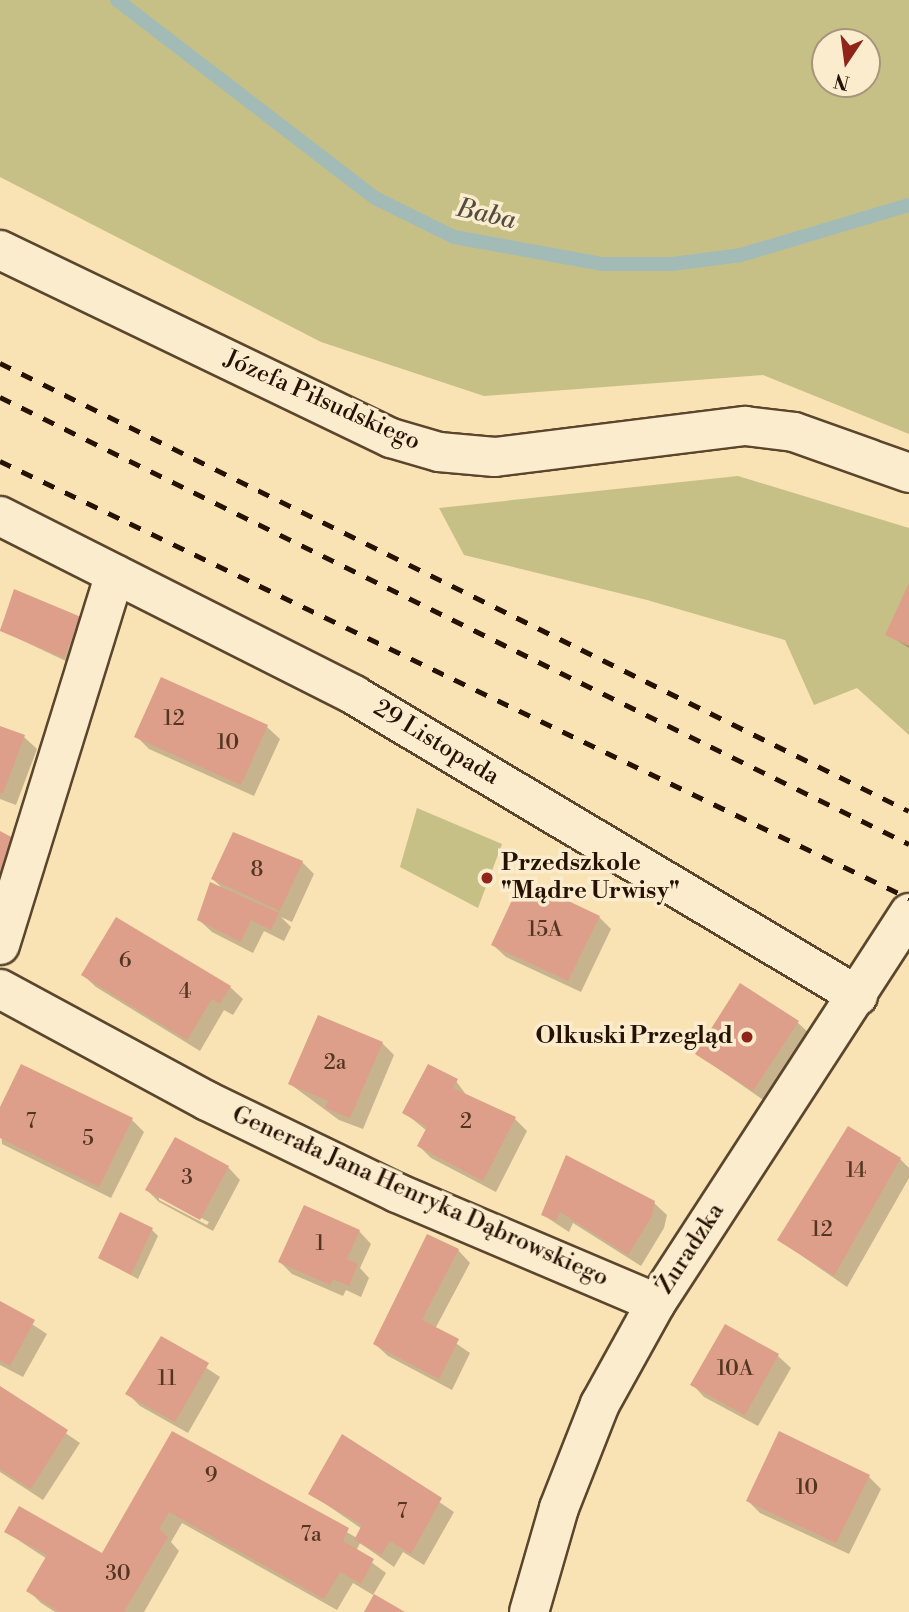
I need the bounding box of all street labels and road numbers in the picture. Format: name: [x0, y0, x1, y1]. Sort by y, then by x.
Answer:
street label: Józefa Piłsudskiego: [220, 345, 424, 457]
street label: 29 Listopada: [368, 694, 504, 792]
street label: Generała Jana Henryka Dąbrowskiego: [227, 1101, 613, 1293]
street label: Żuradzka: [651, 1198, 731, 1300]

